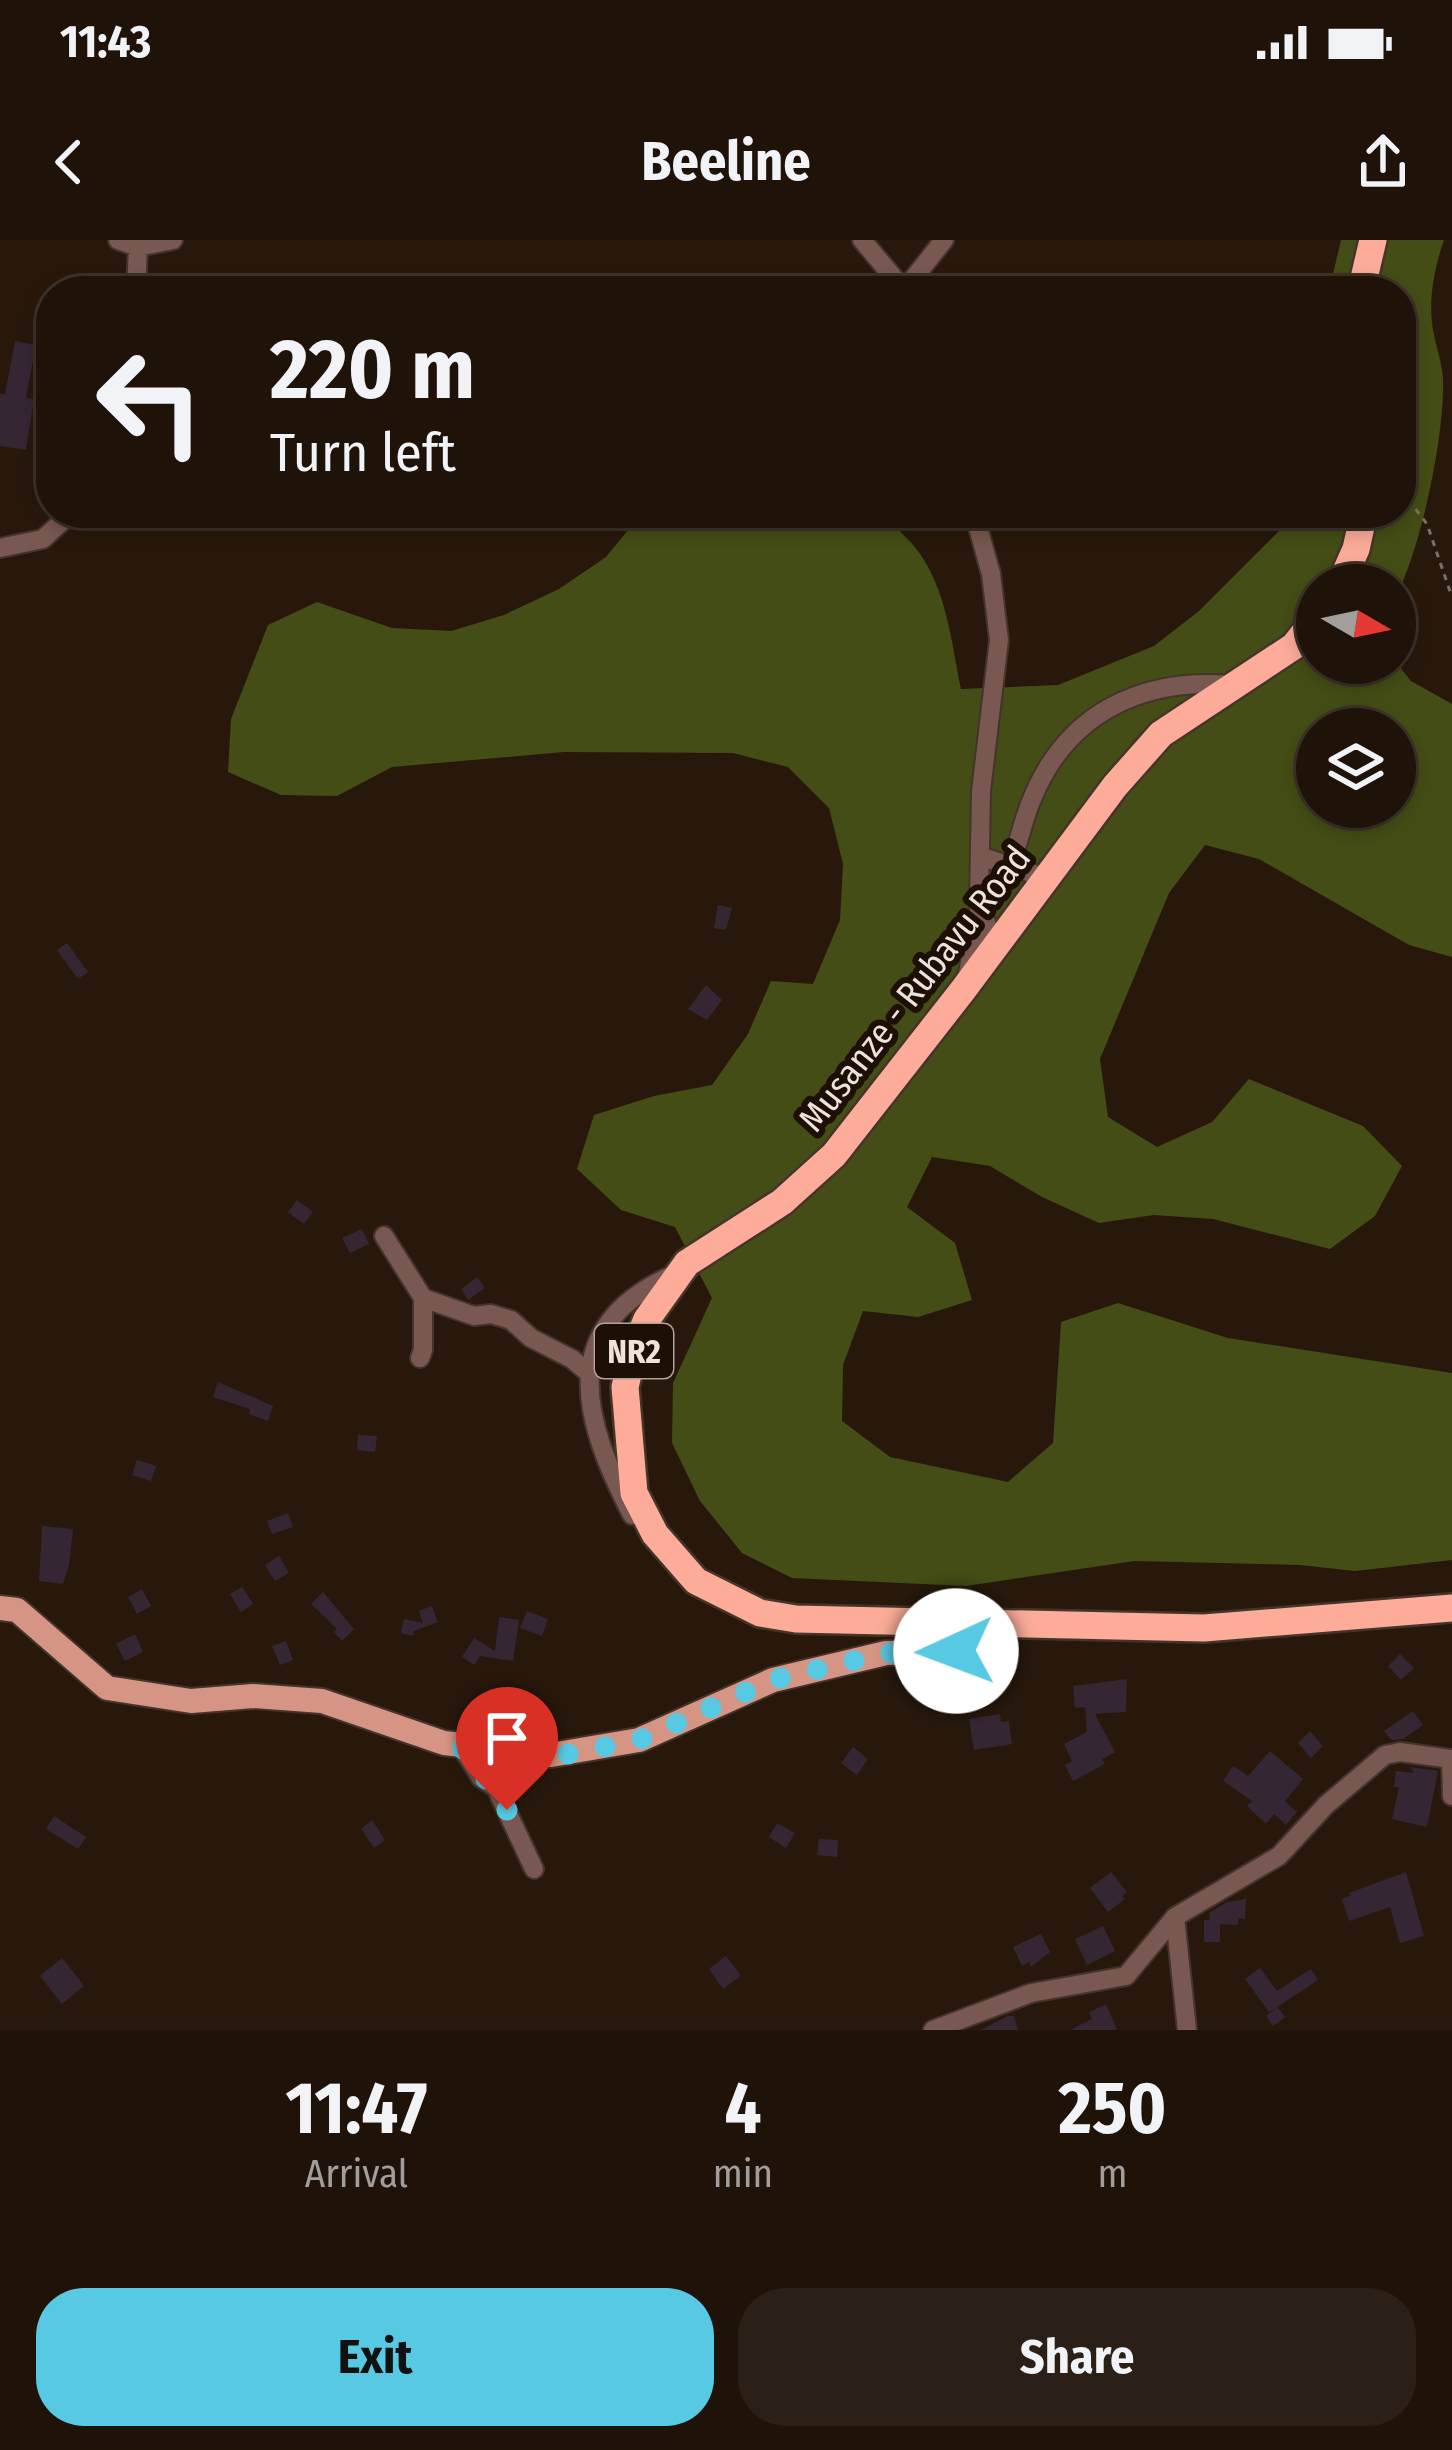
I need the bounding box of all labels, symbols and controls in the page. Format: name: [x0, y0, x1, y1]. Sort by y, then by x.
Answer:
text: 11:43: [60, 15, 151, 69]
icon: back: [36, 129, 102, 195]
icon: share: [1350, 129, 1416, 195]
text: Beeline: [641, 130, 811, 194]
text: 220 m: [270, 319, 475, 420]
icon: left: [72, 324, 228, 480]
text: Turn left: [270, 421, 456, 485]
north arrow: [1296, 564, 1416, 684]
map controls: [1296, 564, 1416, 828]
button: layers: [1296, 708, 1416, 828]
street label: Musanze - Rubavu Road: [790, 837, 1040, 1140]
road number: NR2: [595, 1324, 673, 1378]
position arrow: [893, 1588, 1019, 1714]
pin: [456, 1687, 558, 1810]
icon: arrive: [474, 1705, 540, 1771]
text: 11:47: [285, 2066, 427, 2152]
text: 4: [724, 2066, 761, 2152]
text: 250: [1059, 2066, 1167, 2152]
text: Arrival: [305, 2151, 408, 2197]
text: min: [713, 2151, 773, 2197]
text: m: [1098, 2151, 1128, 2197]
button: Exit: [36, 2288, 714, 2426]
button: Share: [738, 2288, 1416, 2426]

